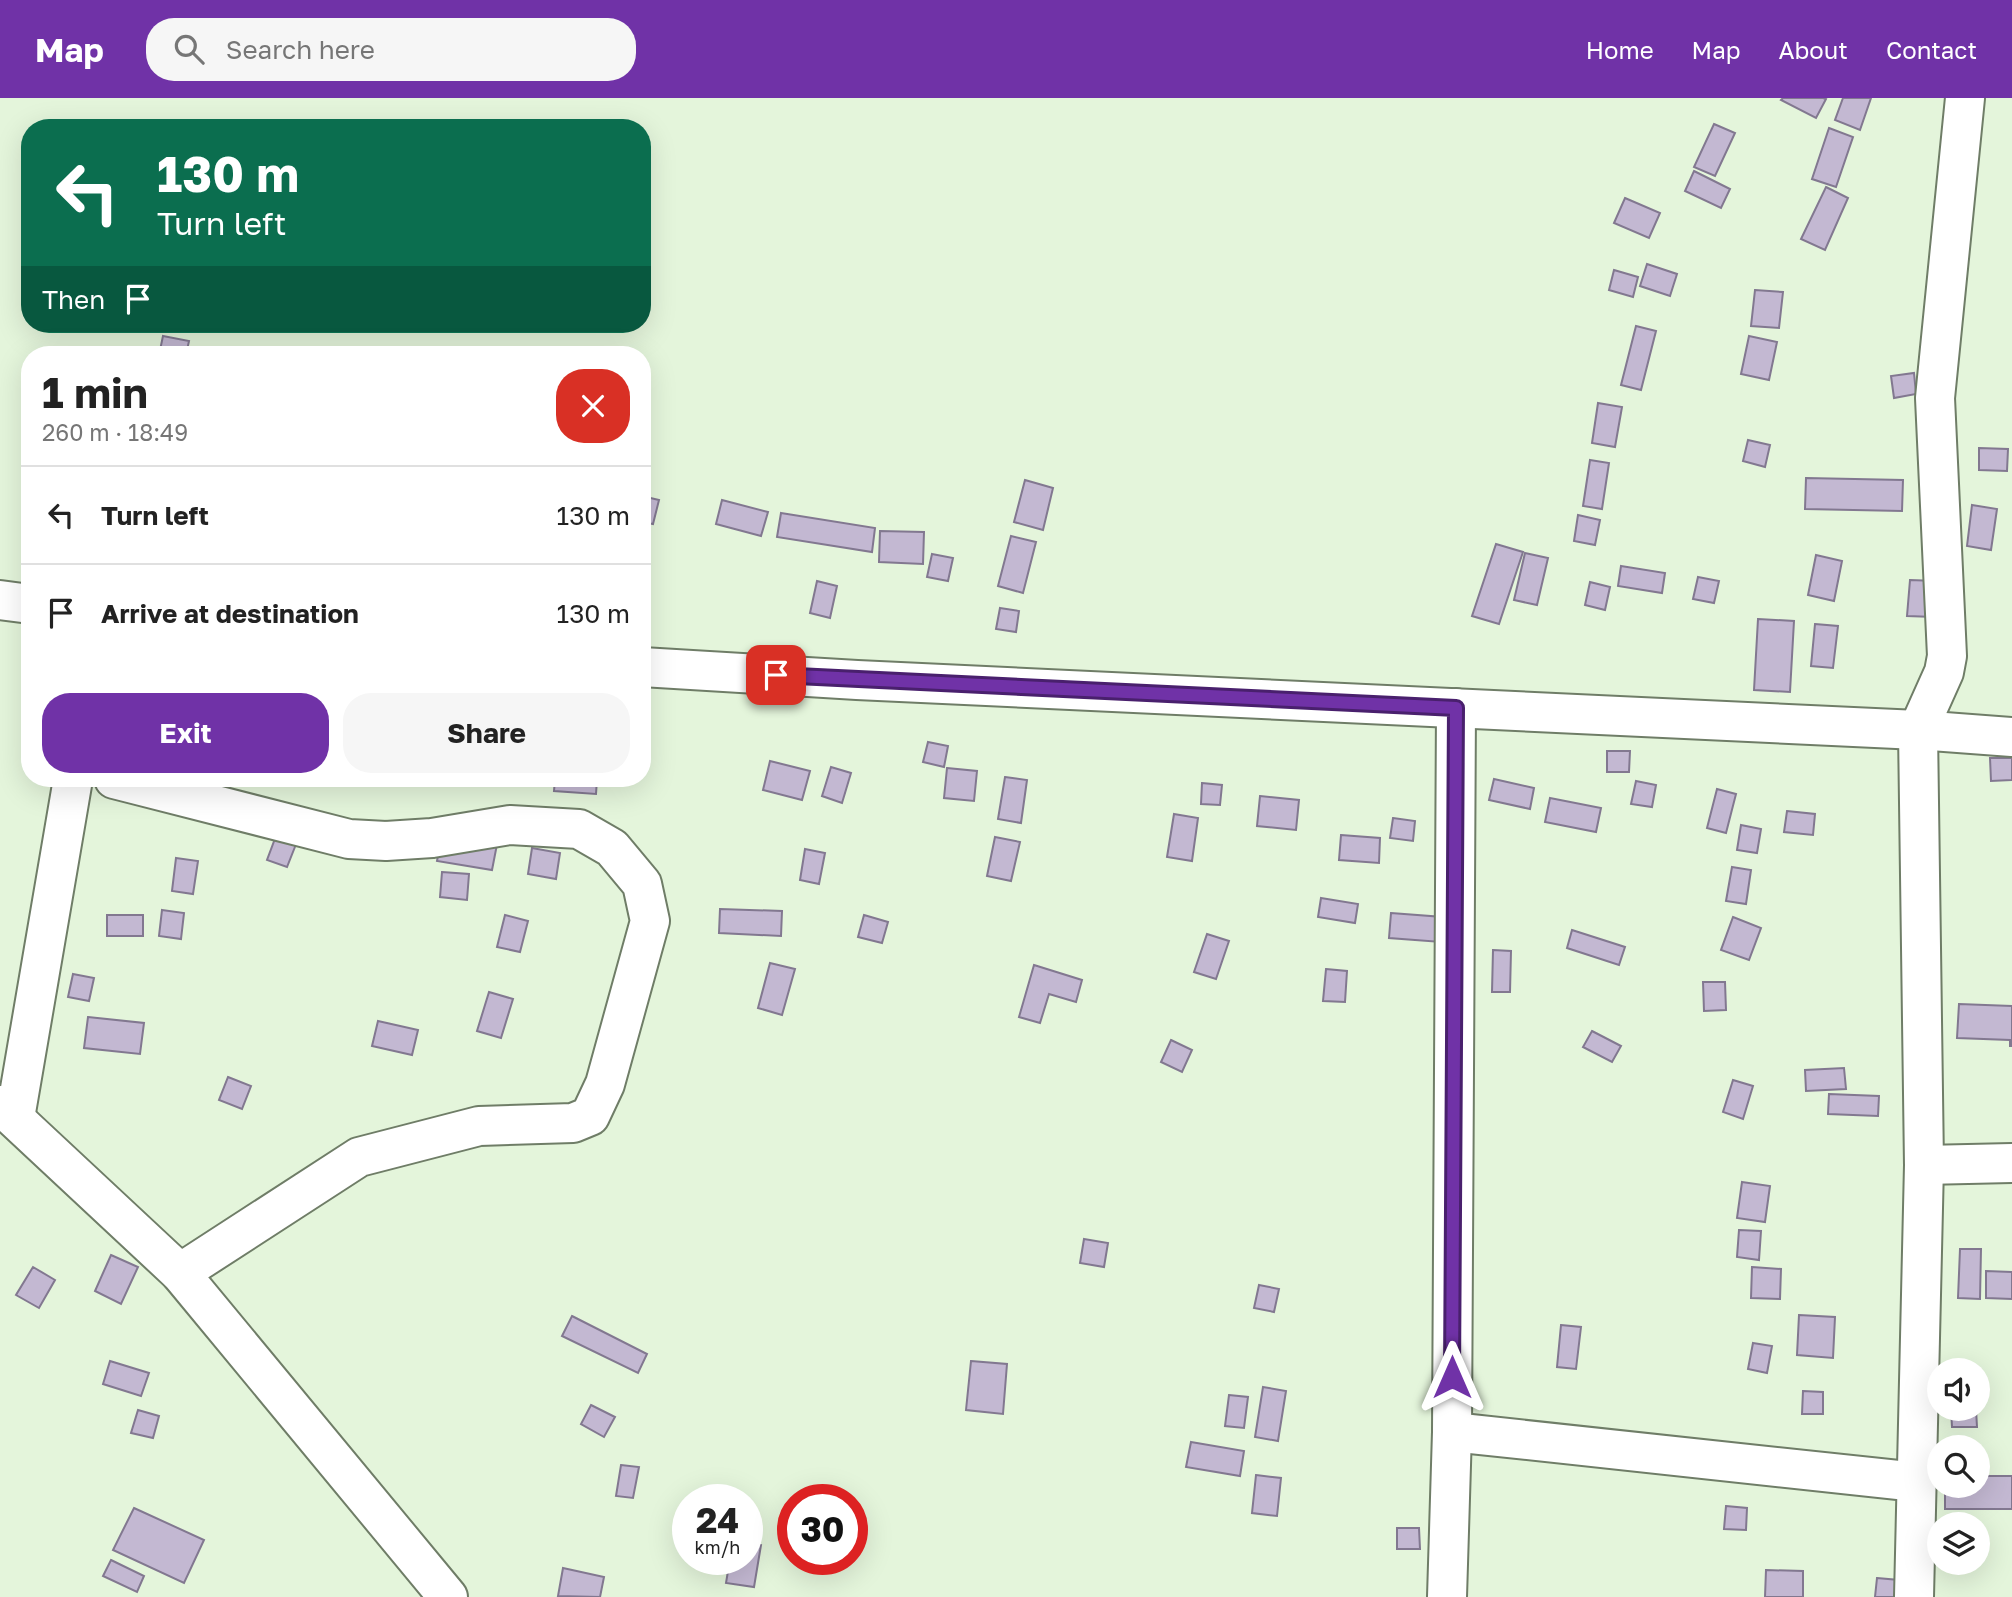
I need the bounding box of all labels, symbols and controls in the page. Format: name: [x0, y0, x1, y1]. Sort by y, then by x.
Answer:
search box: [146, 18, 636, 81]
text: Map: [35, 30, 104, 69]
icon: search: [170, 30, 208, 68]
text: Search here: [226, 34, 375, 65]
text: Home: [1586, 35, 1654, 64]
text: Map: [1692, 35, 1741, 64]
text: About: [1779, 35, 1848, 64]
text: Contact: [1886, 35, 1977, 64]
text: 130 m: [157, 144, 299, 203]
icon: left: [42, 147, 133, 238]
text: Turn left: [157, 204, 286, 242]
icon: arrive: [119, 280, 157, 318]
text: Then: [42, 284, 105, 315]
text: 1 min: [42, 367, 148, 417]
button: close: [556, 369, 630, 443]
text: 260 m · 18:49: [42, 418, 188, 446]
icon: left: [42, 496, 80, 534]
text: Turn left: [101, 500, 209, 531]
text: 130 m: [557, 500, 630, 531]
icon: arrive: [42, 594, 80, 632]
text: Arrive at destination: [101, 598, 359, 629]
text: 130 m: [557, 598, 630, 629]
pin: [746, 645, 806, 705]
icon: arrive: [757, 656, 795, 694]
button: Exit: [42, 693, 329, 773]
button: Share: [343, 693, 630, 773]
position arrow: [1415, 1340, 1489, 1414]
map controls: [1927, 1358, 1990, 1575]
button: sound: [1927, 1358, 1990, 1421]
button: search: [1927, 1435, 1990, 1498]
speed limit sign: 30: [777, 1484, 868, 1575]
text: 24: [696, 1499, 739, 1541]
button: layers: [1927, 1512, 1990, 1575]
text: km/h: [695, 1536, 740, 1558]

